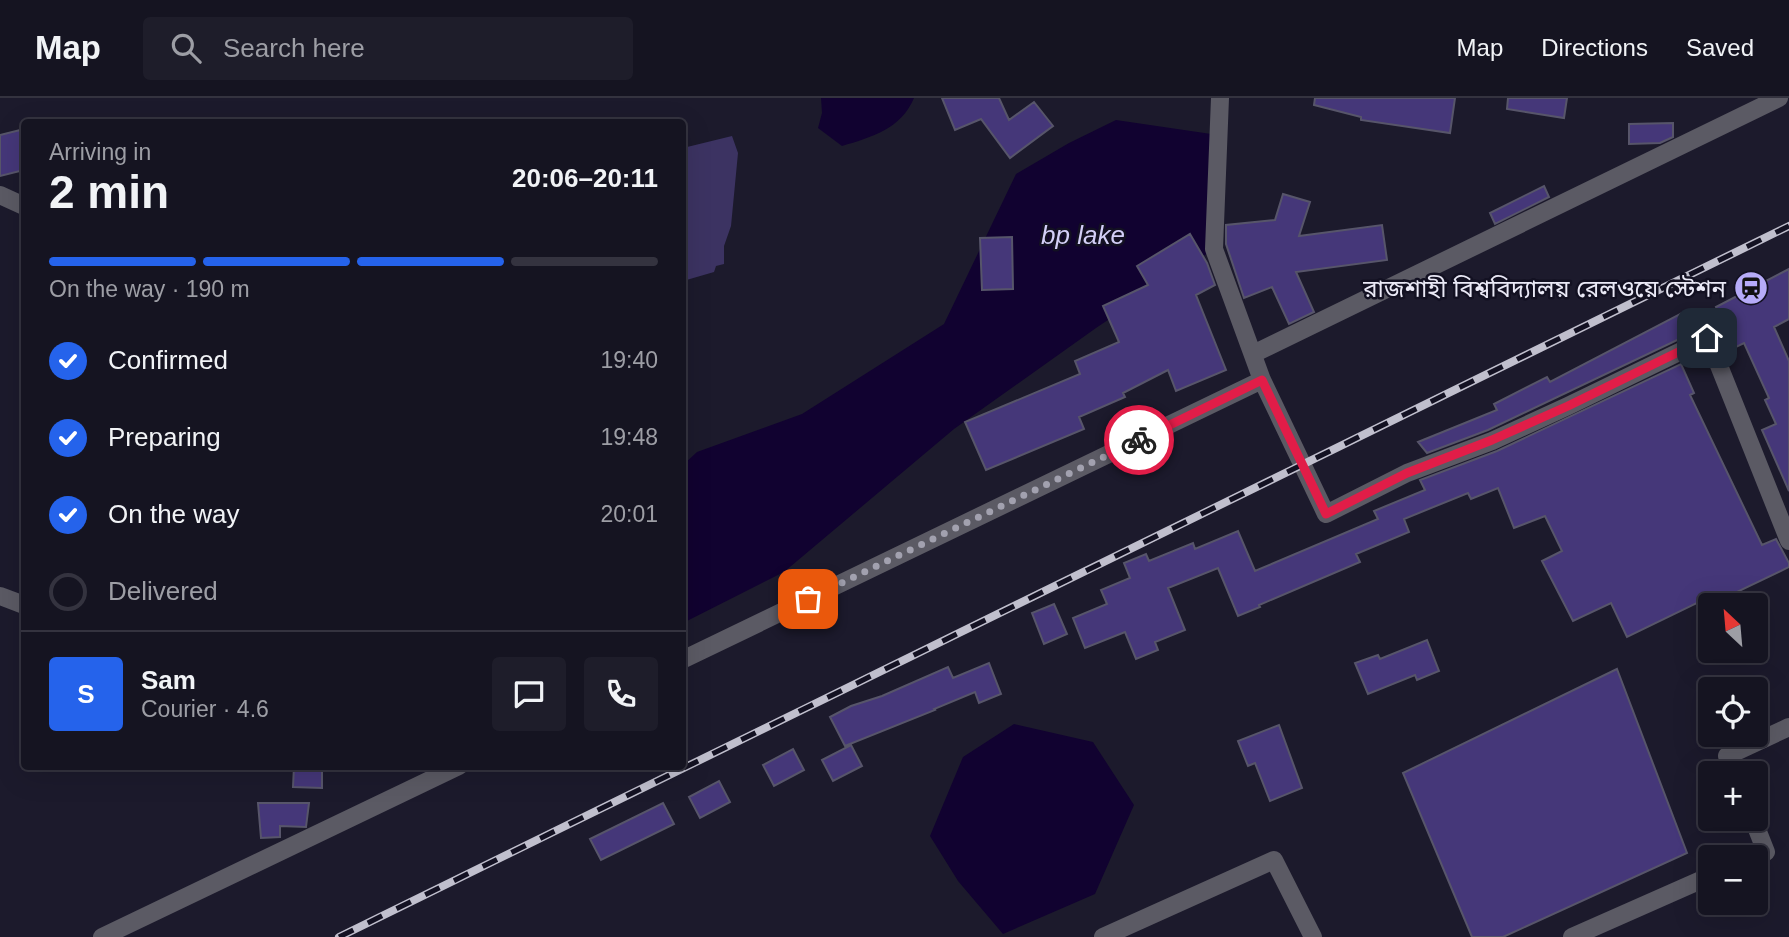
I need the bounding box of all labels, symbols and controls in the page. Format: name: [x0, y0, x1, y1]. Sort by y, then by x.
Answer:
search box: [143, 17, 633, 80]
text: Map: [35, 29, 101, 66]
icon: search: [167, 29, 205, 67]
text: Search here: [223, 33, 365, 63]
text: Map: [1457, 34, 1503, 61]
text: Directions: [1541, 34, 1648, 61]
text: Saved: [1686, 34, 1754, 61]
text: Arriving in: [49, 139, 151, 165]
text: 20:06–20:11: [512, 163, 658, 193]
text: 2 min: [49, 166, 169, 218]
water label: bp lake: [1041, 220, 1125, 250]
station icon: রাজশাহী বিশ্ববিদ্যালয় রেলওয়ে স্টেশন: [1732, 269, 1770, 307]
place label: রাজশাহী বিশ্ববিদ্যালয় রেলওয়ে স্টেশন: [1362, 275, 1727, 302]
text: On the way · 190 m: [49, 276, 250, 302]
pin: [1677, 308, 1737, 368]
icon: home: [1688, 319, 1726, 357]
icon: check: [49, 342, 87, 380]
text: Confirmed: [108, 345, 228, 375]
text: 19:40: [600, 347, 658, 373]
courier: [1104, 405, 1174, 475]
icon: check: [49, 419, 87, 457]
icon: bike: [1120, 421, 1158, 459]
text: Preparing: [108, 422, 221, 452]
text: 19:48: [600, 424, 658, 450]
icon: check: [49, 496, 87, 534]
text: On the way: [108, 499, 240, 529]
text: 20:01: [600, 501, 658, 527]
pin: [778, 569, 838, 629]
text: Delivered: [108, 576, 218, 606]
icon: bag: [789, 580, 827, 618]
north arrow: [1698, 593, 1768, 663]
map controls: [1698, 593, 1768, 915]
button: chat: [492, 657, 566, 731]
button: phone: [584, 657, 658, 731]
text: Sam: [141, 665, 196, 695]
button: locate: [1698, 677, 1768, 747]
text: S: [77, 679, 95, 709]
text: Courier · 4.6: [141, 696, 269, 722]
button: +: [1698, 761, 1768, 831]
button: −: [1698, 845, 1768, 915]

